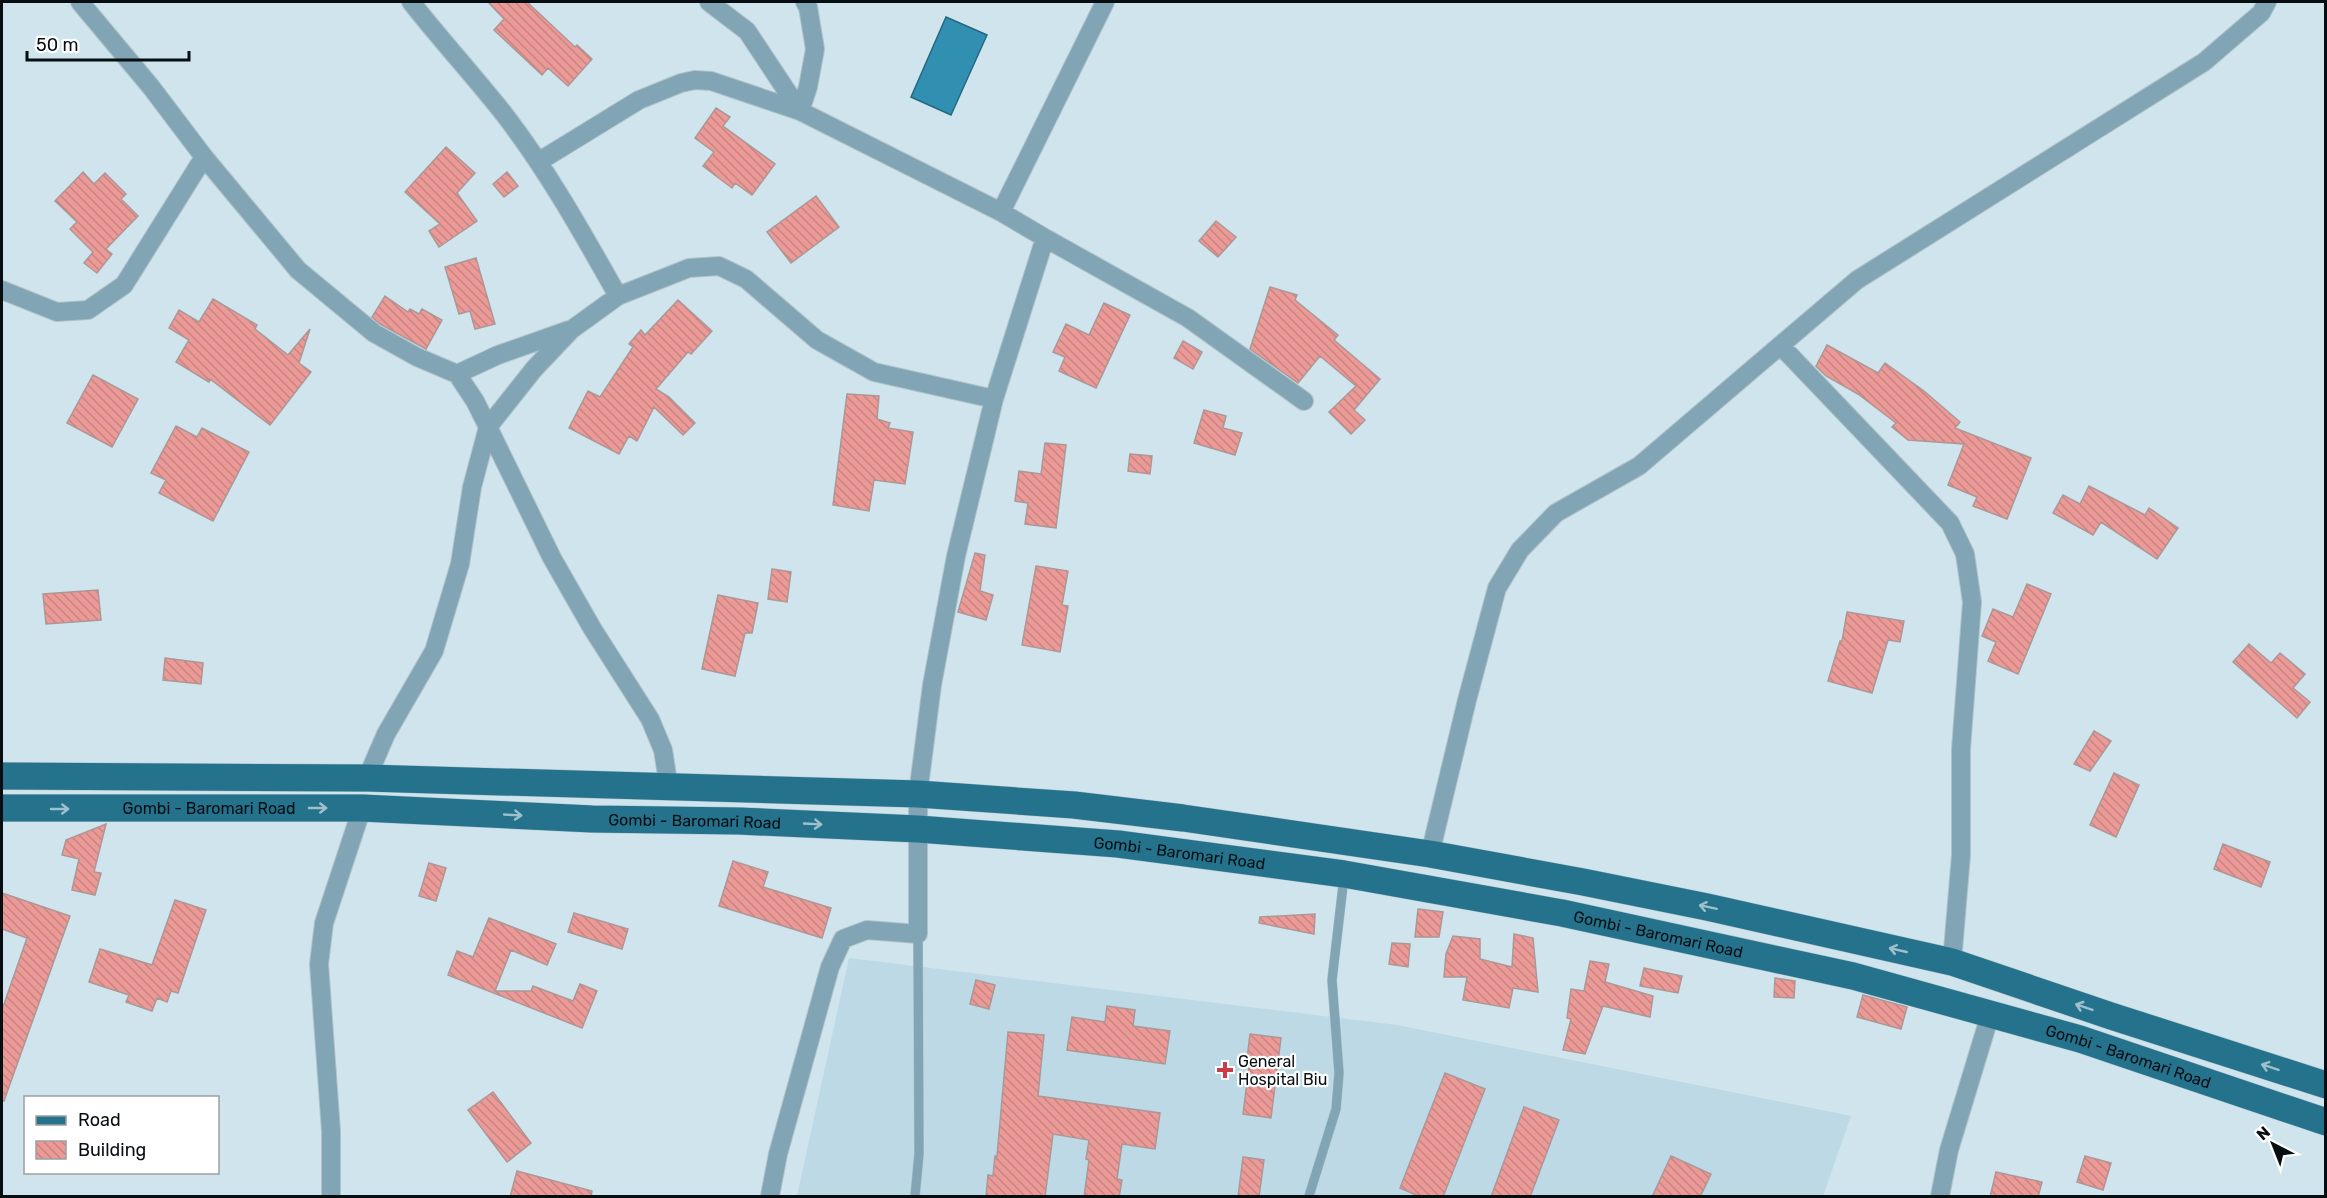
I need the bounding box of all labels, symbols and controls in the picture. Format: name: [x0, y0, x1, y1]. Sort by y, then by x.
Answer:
scale bar: [27, 24, 189, 62]
text: 50 m: [36, 34, 79, 56]
street label: Gombi - Baromari Road: [123, 799, 295, 818]
one-way arrow: [307, 802, 327, 814]
one-way arrow: [49, 803, 69, 815]
one-way arrow: [502, 810, 522, 821]
street label: Gombi - Baromari Road: [608, 810, 782, 832]
one-way arrow: [802, 819, 822, 830]
street label: Gombi - Baromari Road: [1093, 833, 1266, 873]
one-way arrow: [1699, 901, 1718, 912]
street label: Gombi - Baromari Road: [1572, 906, 1745, 961]
one-way arrow: [1889, 943, 1908, 955]
one-way arrow: [2075, 1001, 2094, 1012]
street label: Gombi - Baromari Road: [2044, 1020, 2213, 1092]
place label: General Hospital Biu: [1238, 1052, 1327, 1089]
marker: General Hospital Biu: [1216, 1061, 1234, 1079]
one-way arrow: [2261, 1061, 2280, 1072]
legend: [24, 1096, 219, 1174]
text: Road: [78, 1109, 121, 1131]
north arrow: [2243, 1114, 2303, 1174]
text: N: [2253, 1122, 2274, 1144]
text: Building: [78, 1139, 146, 1161]

